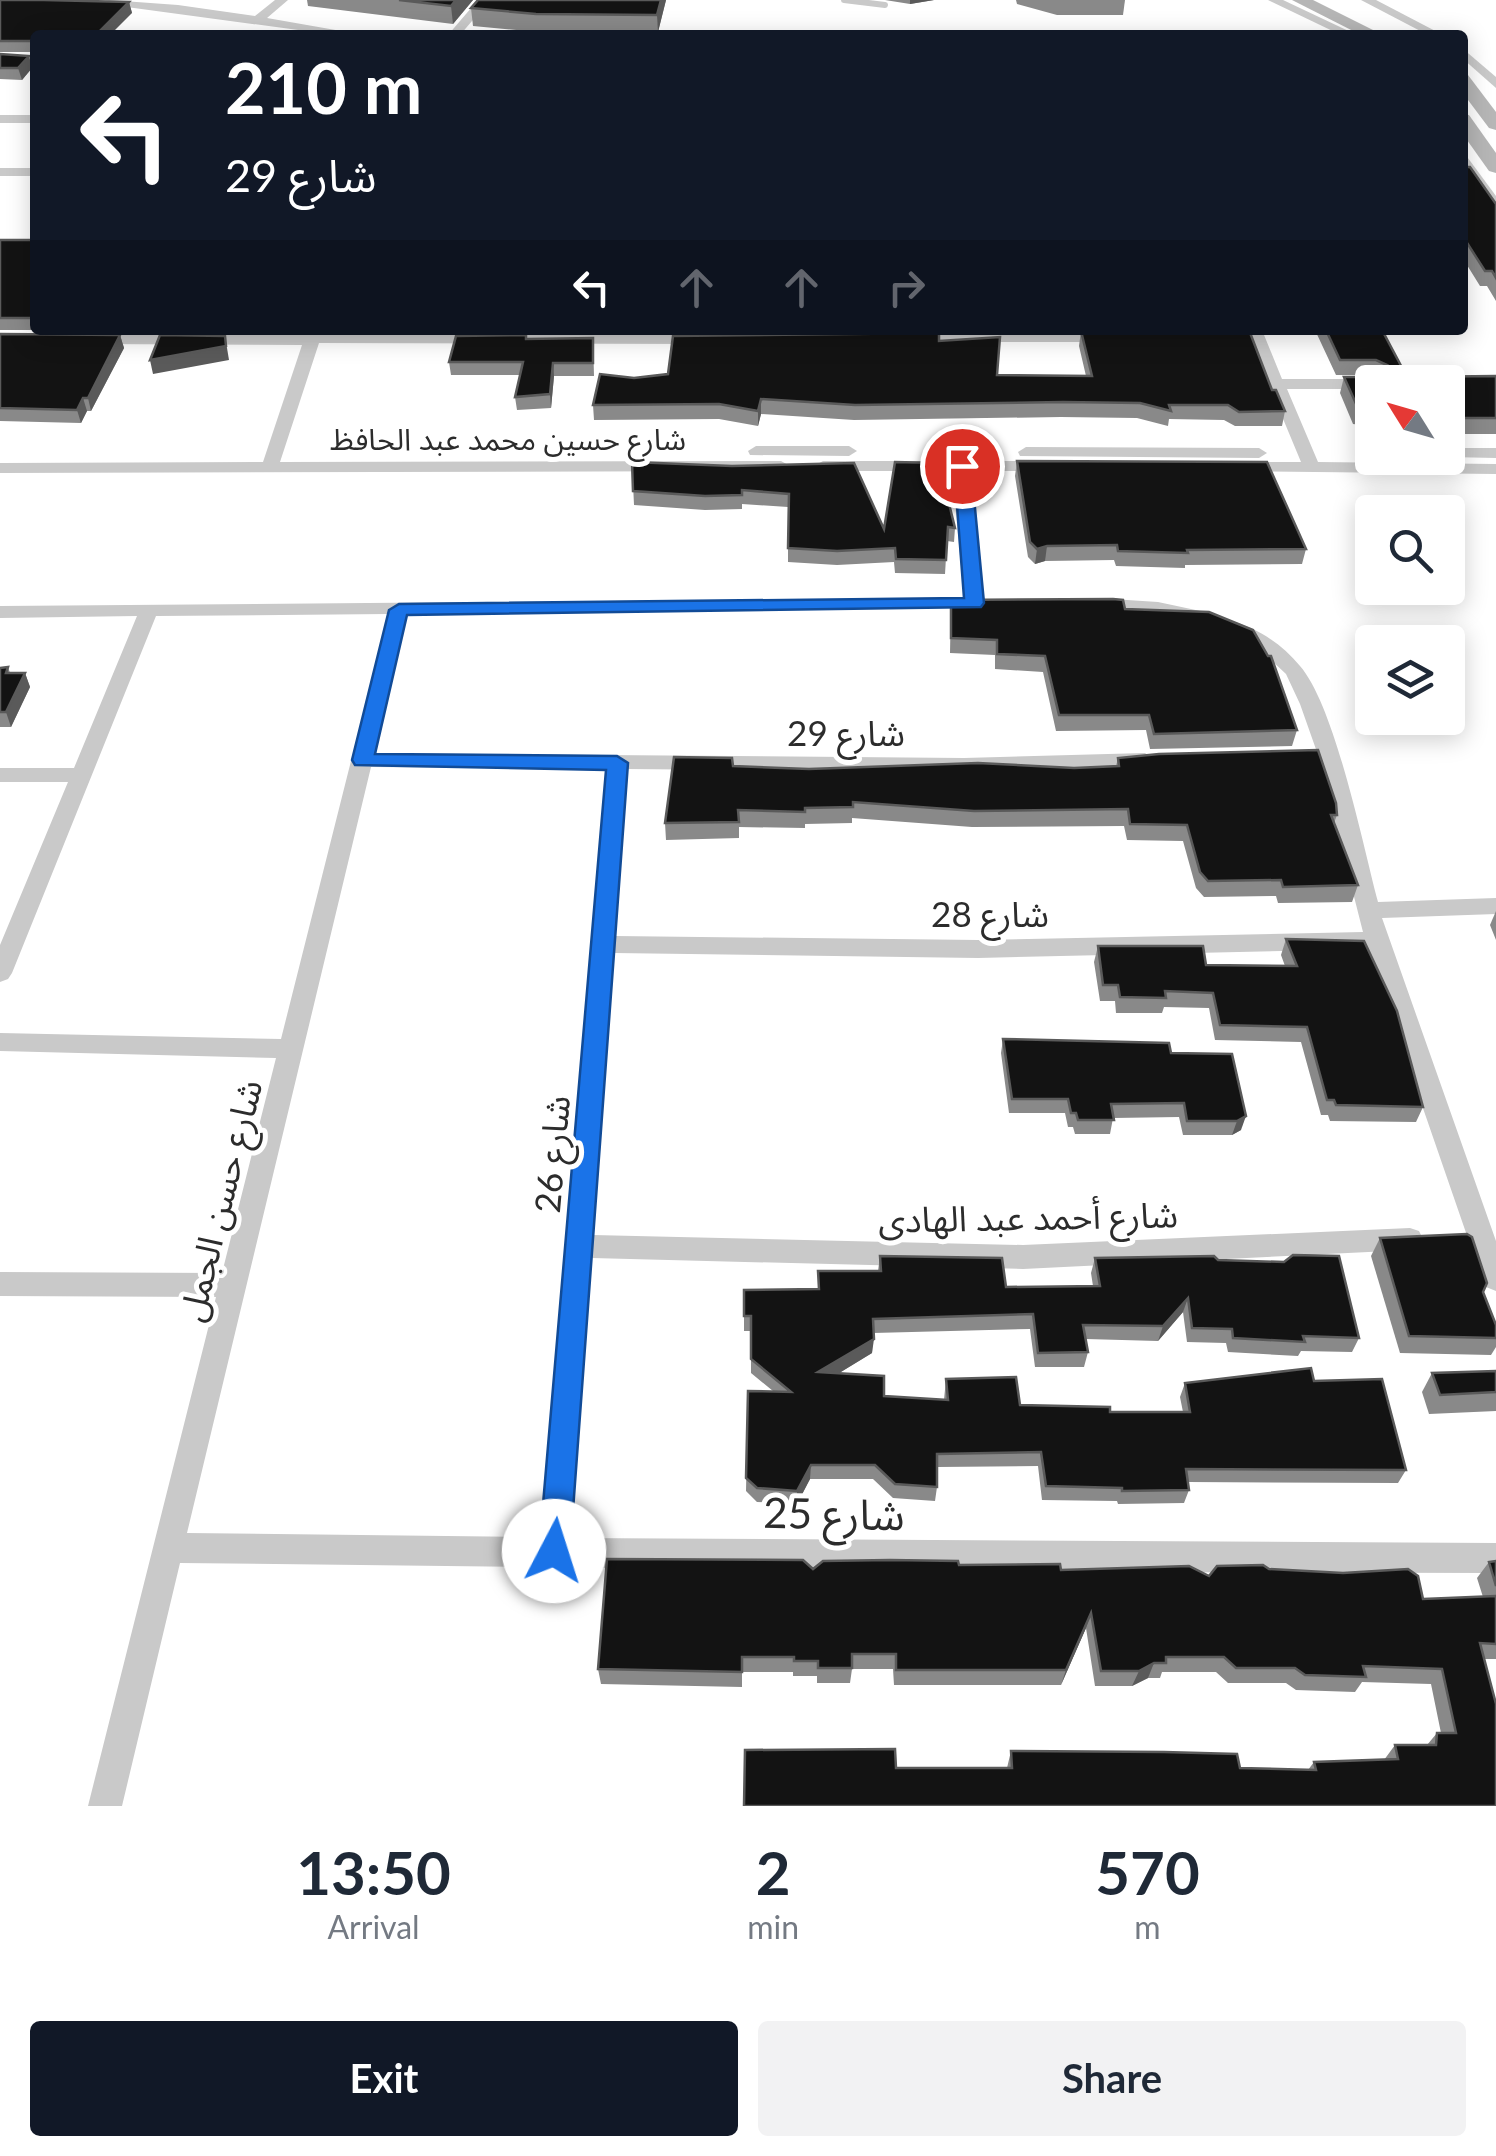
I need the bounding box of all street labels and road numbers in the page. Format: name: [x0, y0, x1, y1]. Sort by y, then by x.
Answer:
street label: شارع حسين محمد عبد الحافظ: [330, 420, 686, 462]
street label: شارع 29: [787, 711, 905, 760]
street label: شارع 28: [931, 892, 1049, 941]
street label: شارع حسن الجمل: [169, 1075, 276, 1327]
street label: شارع 26: [525, 1093, 584, 1215]
street label: شارع أحمد عبد الهادى: [878, 1192, 1178, 1247]
street label: شارع 25: [763, 1487, 905, 1547]

